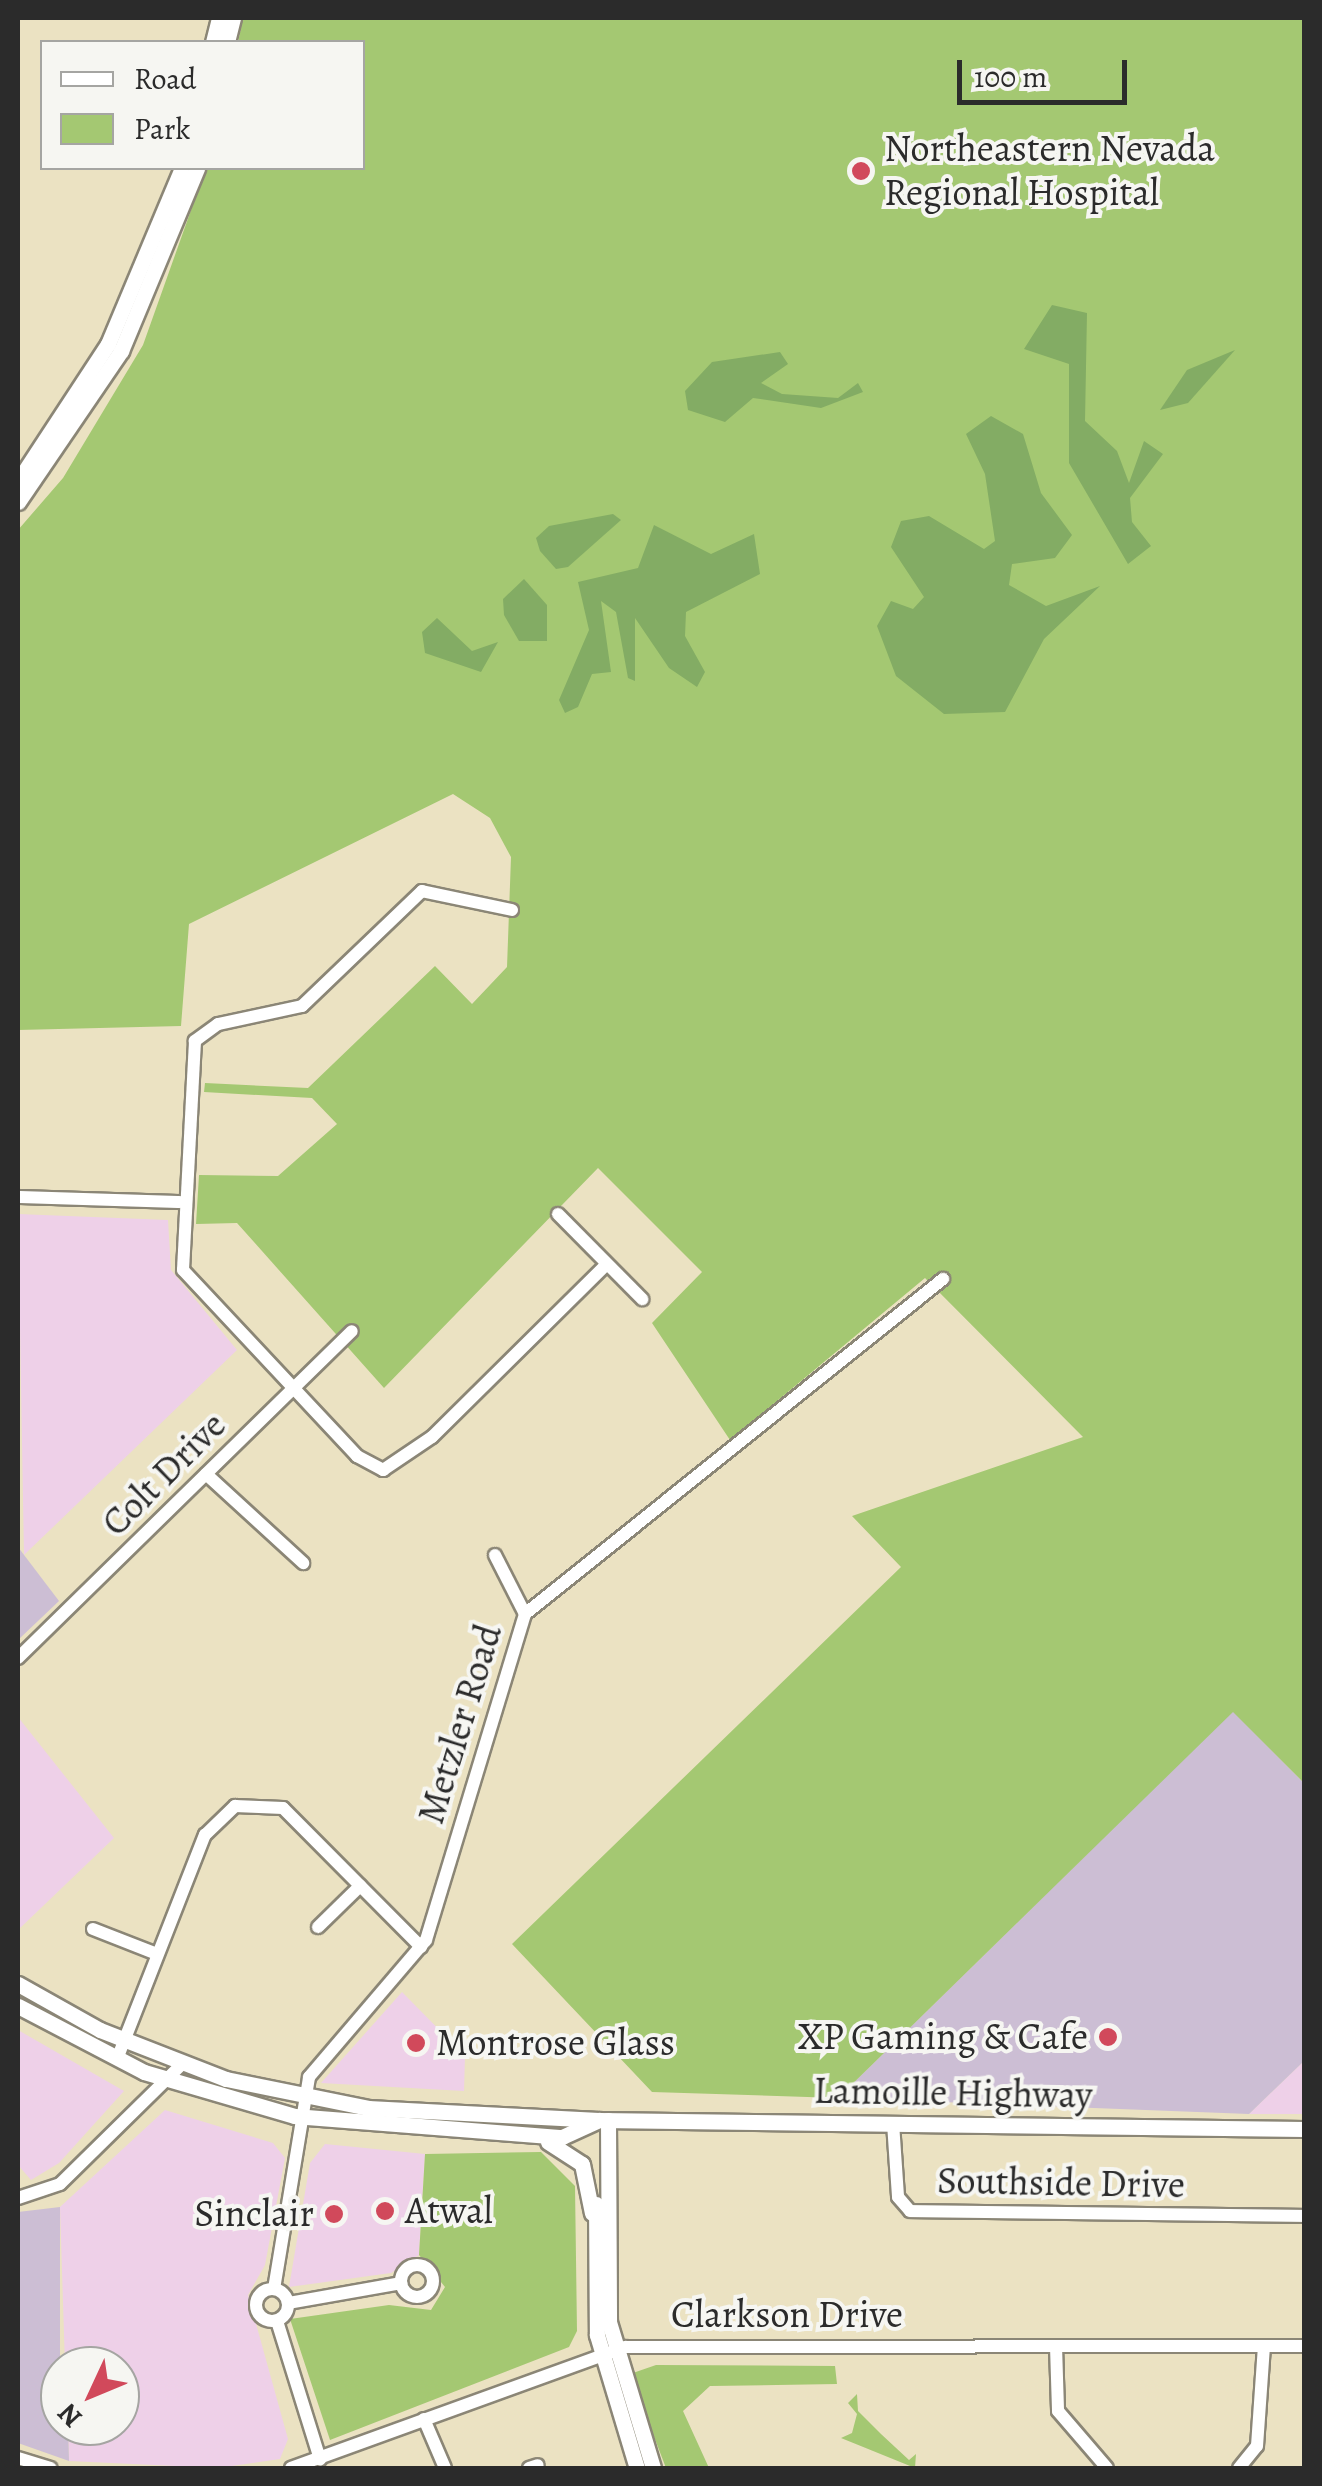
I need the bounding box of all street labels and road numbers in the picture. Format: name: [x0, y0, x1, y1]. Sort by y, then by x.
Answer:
street label: Colt Drive: [93, 1403, 235, 1545]
street label: Metzler Road: [408, 1619, 512, 1829]
street label: Lamoille Highway: [813, 2068, 1093, 2118]
street label: Southside Drive: [937, 2158, 1185, 2208]
street label: Clarkson Drive: [671, 2292, 903, 2338]

